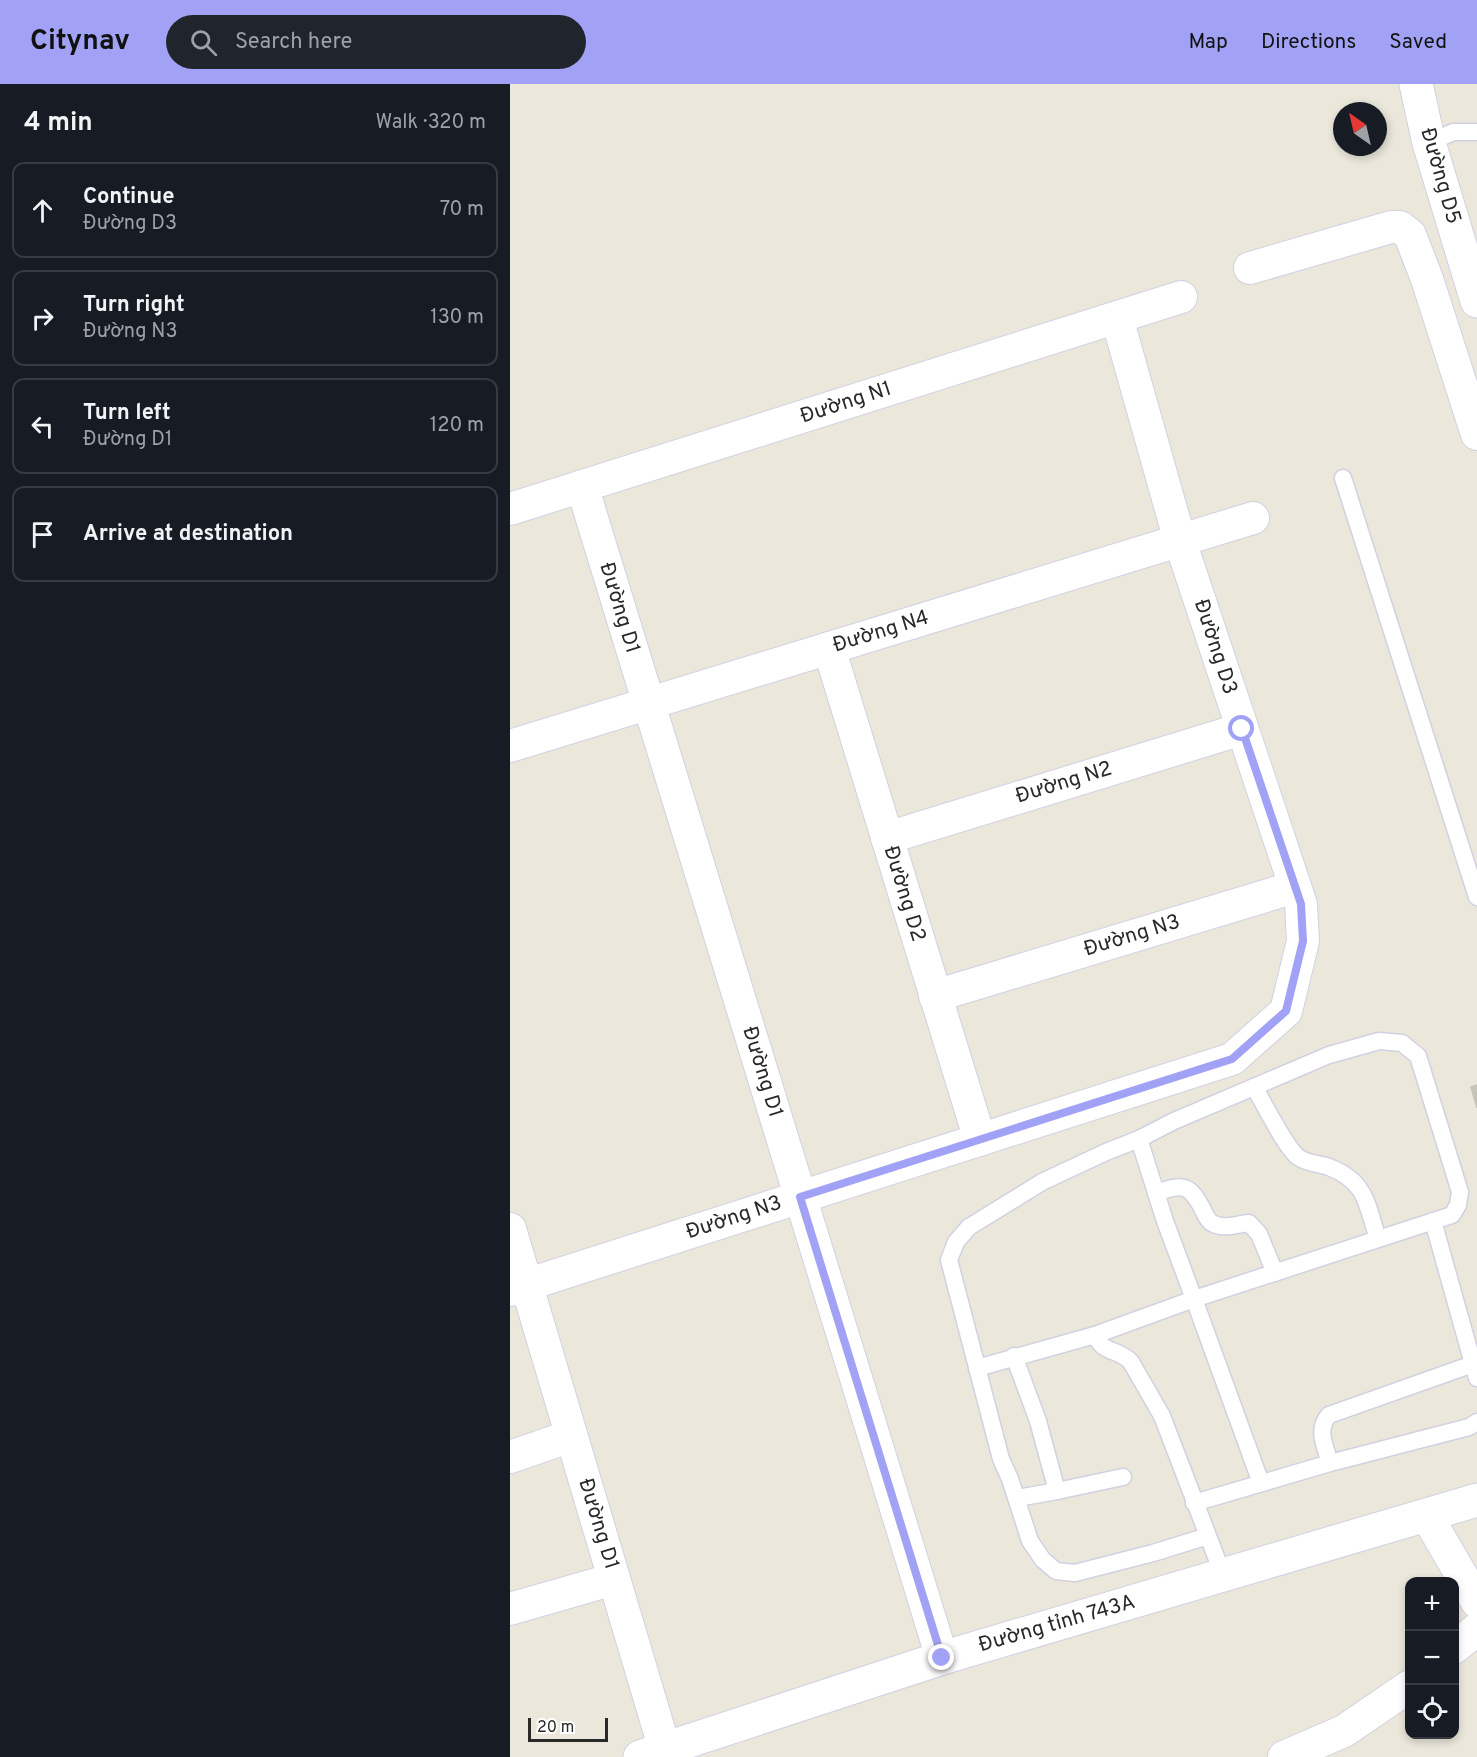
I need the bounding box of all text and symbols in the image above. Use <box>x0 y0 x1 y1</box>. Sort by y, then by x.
search box <box>166 15 586 69</box>
text: Citynav <box>30 24 130 60</box>
icon: search <box>187 26 220 59</box>
text: Search here <box>235 29 352 56</box>
text: Map <box>1188 29 1228 56</box>
text: Directions <box>1261 29 1356 56</box>
text: Saved <box>1389 29 1447 56</box>
north arrow <box>1333 102 1387 156</box>
text: 4 min <box>24 107 93 140</box>
text: Walk · 320 m <box>376 110 486 136</box>
street label: Đường D5 <box>1413 125 1467 227</box>
text: Continue <box>83 184 174 211</box>
icon: ahead <box>26 194 59 227</box>
text: 70 m <box>440 197 484 223</box>
text: Đường D3 <box>83 211 177 237</box>
text: Turn right <box>83 292 185 319</box>
icon: right <box>26 302 59 335</box>
text: 130 m <box>430 305 484 331</box>
text: Đường N3 <box>83 319 178 345</box>
street label: Đường N1 <box>797 376 895 430</box>
text: Turn left <box>83 400 171 427</box>
icon: left <box>26 410 59 443</box>
text: 120 m <box>430 413 484 439</box>
text: Đường D1 <box>83 427 172 453</box>
icon: arrive <box>26 518 59 551</box>
text: Arrive at destination <box>83 521 293 548</box>
street label: Đường D1 <box>592 559 646 657</box>
street label: Đường D3 <box>1187 596 1243 698</box>
street label: Đường N4 <box>830 605 932 659</box>
route start <box>1228 715 1254 741</box>
street label: Đường N2 <box>1012 756 1116 810</box>
street label: Đường D2 <box>877 843 931 945</box>
street label: Đường N3 <box>1081 909 1183 963</box>
street label: Đường D1 <box>735 1023 789 1121</box>
street label: Đường N3 <box>683 1190 785 1246</box>
street label: Đường D1 <box>571 1475 625 1573</box>
map controls <box>1405 1577 1459 1739</box>
button: + <box>1405 1577 1459 1631</box>
street label: Đường tỉnh 743A <box>976 1589 1138 1659</box>
button: − <box>1405 1631 1459 1685</box>
route end <box>928 1644 954 1670</box>
button: locate <box>1405 1685 1459 1739</box>
scale bar <box>528 1715 608 1742</box>
text: 20 m <box>537 1718 574 1738</box>

